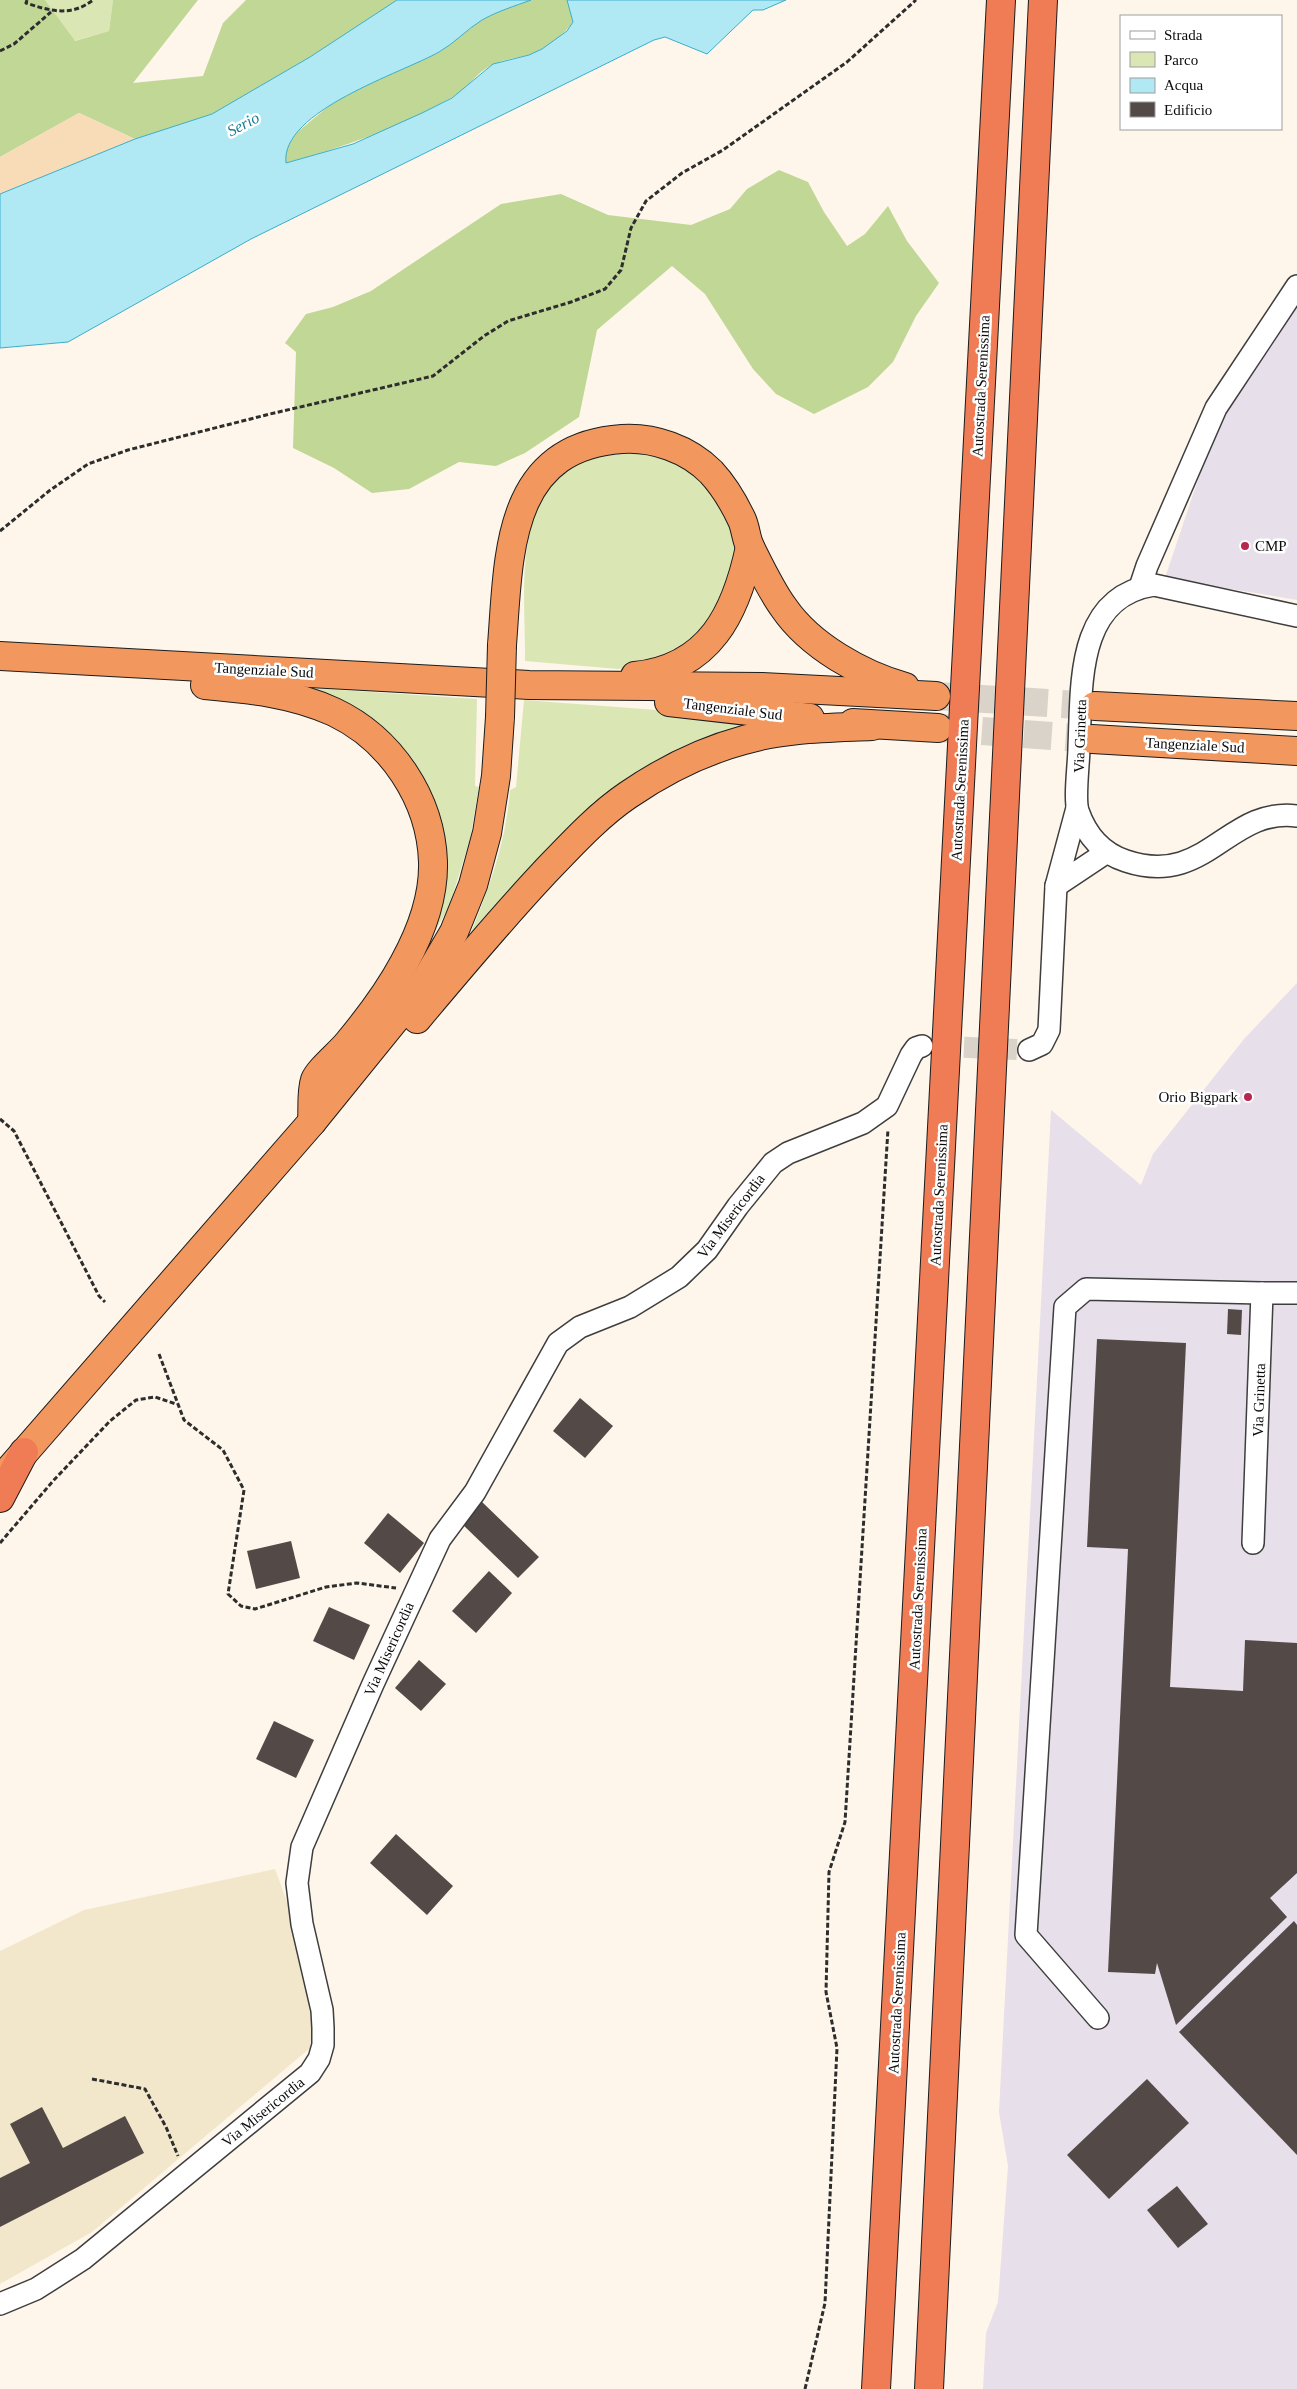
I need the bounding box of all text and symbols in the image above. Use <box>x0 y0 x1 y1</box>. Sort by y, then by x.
legend <box>1120 15 1282 130</box>
text: Strada <box>1164 27 1203 43</box>
text: Parco <box>1164 52 1198 68</box>
text: Acqua <box>1164 77 1203 93</box>
text: Edificio <box>1164 102 1212 118</box>
water label: Serio <box>224 109 262 139</box>
street label: Autostrada Serenissima <box>969 314 993 457</box>
place label: CMP <box>1255 538 1287 554</box>
marker: CMP <box>1239 540 1251 552</box>
street label: Tangenziale Sud <box>214 659 315 681</box>
street label: Tangenziale Sud <box>683 695 784 723</box>
street label: Via Grinetta <box>1071 699 1089 773</box>
street label: Autostrada Serenissima <box>948 718 972 861</box>
street label: Tangenziale Sud <box>1145 734 1246 756</box>
place label: Orio Bigpark <box>1158 1089 1238 1105</box>
marker: Orio Bigpark <box>1242 1091 1254 1103</box>
street label: Autostrada Serenissima <box>927 1123 951 1266</box>
street label: Via Misericordia <box>694 1171 768 1261</box>
street label: Via Grinetta <box>1250 1363 1268 1437</box>
street label: Autostrada Serenissima <box>906 1527 930 1670</box>
street label: Via Misericordia <box>361 1599 417 1698</box>
street label: Autostrada Serenissima <box>885 1931 909 2074</box>
street label: Via Misericordia <box>219 2074 308 2150</box>

